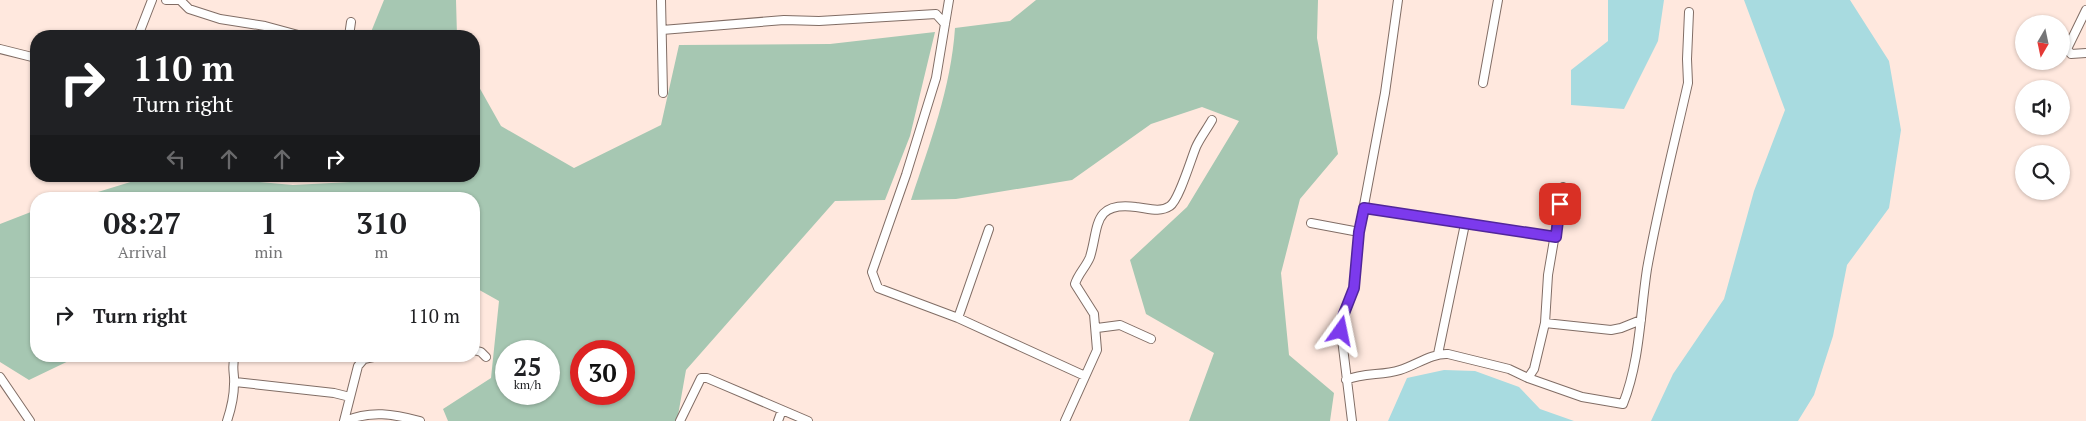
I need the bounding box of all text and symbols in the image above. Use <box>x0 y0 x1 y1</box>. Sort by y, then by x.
north arrow <box>2015 15 2070 70</box>
map controls <box>2015 15 2070 200</box>
text: 110 m <box>133 45 234 91</box>
icon: right <box>50 50 115 115</box>
button: sound <box>2015 80 2070 135</box>
text: Turn right <box>133 89 233 118</box>
icon: left <box>162 145 190 173</box>
icon: ahead <box>215 145 243 173</box>
icon: ahead <box>268 145 296 173</box>
icon: right <box>321 145 349 173</box>
button: search <box>2015 145 2070 200</box>
pin <box>1539 183 1581 225</box>
icon: arrive <box>1546 190 1574 218</box>
text: 08:27 <box>103 203 181 243</box>
text: 1 <box>260 203 277 243</box>
text: 310 <box>356 203 407 243</box>
text: Arrival <box>118 241 167 263</box>
text: min <box>255 241 283 263</box>
text: m <box>374 241 388 263</box>
icon: right <box>50 301 78 329</box>
text: Turn right <box>93 303 187 328</box>
text: 110 m <box>409 303 460 328</box>
position arrow <box>1314 304 1366 356</box>
speed limit sign: 30 <box>570 340 635 405</box>
text: 25 <box>513 350 542 383</box>
text: km/h <box>514 377 541 392</box>

